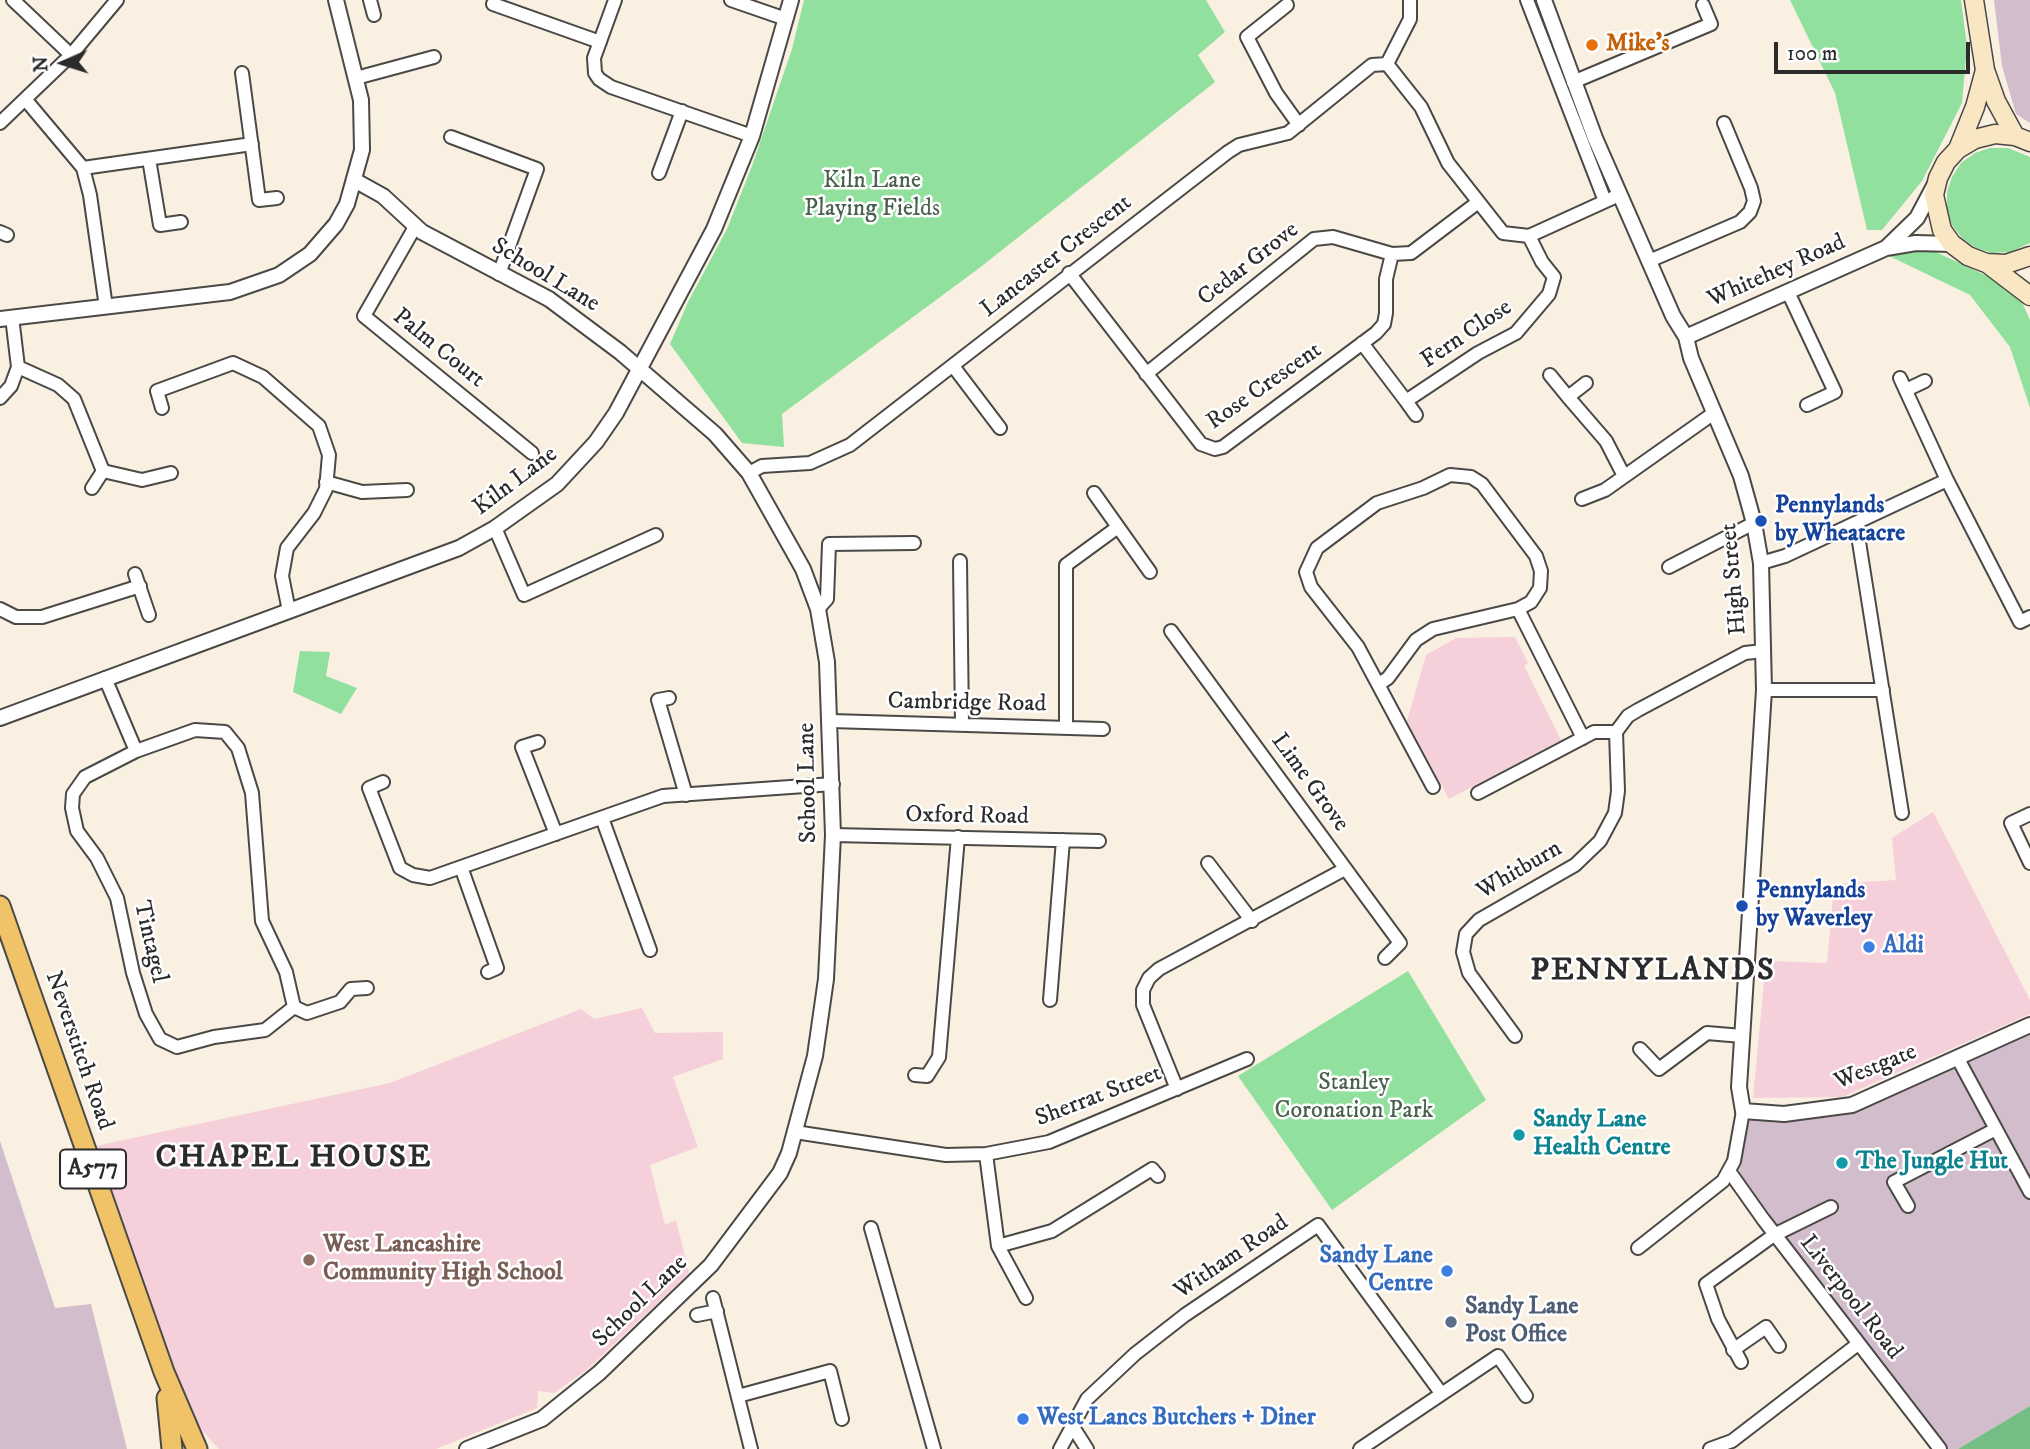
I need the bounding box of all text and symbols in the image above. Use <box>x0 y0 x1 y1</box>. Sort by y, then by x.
north arrow <box>28 28 98 98</box>
scale bar <box>1778 28 1974 72</box>
place label: Mike's <box>1606 31 1670 59</box>
marker: Mike's <box>1584 37 1600 53</box>
text: 100 m <box>1787 41 1838 67</box>
text: N <box>30 56 53 73</box>
park label: Kiln Lane Playing Fields <box>804 168 940 224</box>
street label: Lancaster Crescent <box>976 189 1138 325</box>
street label: Cedar Grove <box>1193 217 1305 313</box>
street label: Whitehey Road <box>1704 229 1850 315</box>
street label: School Lane <box>486 233 604 319</box>
street label: Fern Close <box>1416 294 1518 376</box>
street label: Palm Court <box>386 303 490 395</box>
street label: Rose Crescent <box>1202 337 1328 437</box>
street label: Kiln Lane <box>468 441 564 523</box>
place label: Pennylands by Wheatacre <box>1775 493 1905 549</box>
marker: Pennylands by Wheatacre <box>1753 513 1769 529</box>
street label: High Street <box>1716 522 1754 636</box>
street label: Cambridge Road <box>887 688 1047 720</box>
street label: School Lane <box>794 722 824 844</box>
street label: Lime Grove <box>1264 728 1354 838</box>
street label: Oxford Road <box>905 802 1029 832</box>
street label: Whitburn <box>1472 835 1568 907</box>
place label: Pennylands by Waverley <box>1756 878 1872 934</box>
street label: Tintagel <box>126 898 172 986</box>
marker: Pennylands by Waverley <box>1734 898 1750 914</box>
place label: Aldi <box>1883 933 1924 961</box>
marker: Aldi <box>1861 939 1877 955</box>
district label: PENNYLANDS <box>1532 953 1774 991</box>
street label: Neverstitch Road <box>37 968 119 1134</box>
street label: Westgate <box>1831 1039 1921 1097</box>
street label: Sherrat Street <box>1032 1060 1166 1134</box>
park label: Stanley Coronation Park <box>1275 1070 1433 1126</box>
place label: Sandy Lane Health Centre <box>1533 1107 1670 1163</box>
marker: Sandy Lane Health Centre <box>1511 1127 1527 1143</box>
district label: CHAPEL HOUSE <box>157 1140 431 1178</box>
place label: The Jungle Hut <box>1856 1149 2008 1177</box>
road number: A577 <box>60 1150 126 1188</box>
marker: The Jungle Hut <box>1834 1155 1850 1171</box>
street label: Witham Road <box>1169 1209 1295 1307</box>
street label: Liverpool Road <box>1792 1230 1908 1366</box>
place label: West Lancashire Community High School <box>323 1232 563 1288</box>
place label: Sandy Lane Centre <box>1320 1243 1433 1299</box>
street label: School Lane <box>588 1250 694 1354</box>
marker: West Lancashire Community High School <box>301 1252 317 1268</box>
marker: Sandy Lane Centre <box>1439 1263 1455 1279</box>
place label: Sandy Lane Post Office <box>1465 1294 1578 1350</box>
marker: Sandy Lane Post Office <box>1443 1314 1459 1330</box>
place label: West Lancs Butchers + Diner <box>1037 1405 1316 1433</box>
marker: West Lancs Butchers + Diner <box>1015 1411 1031 1427</box>

